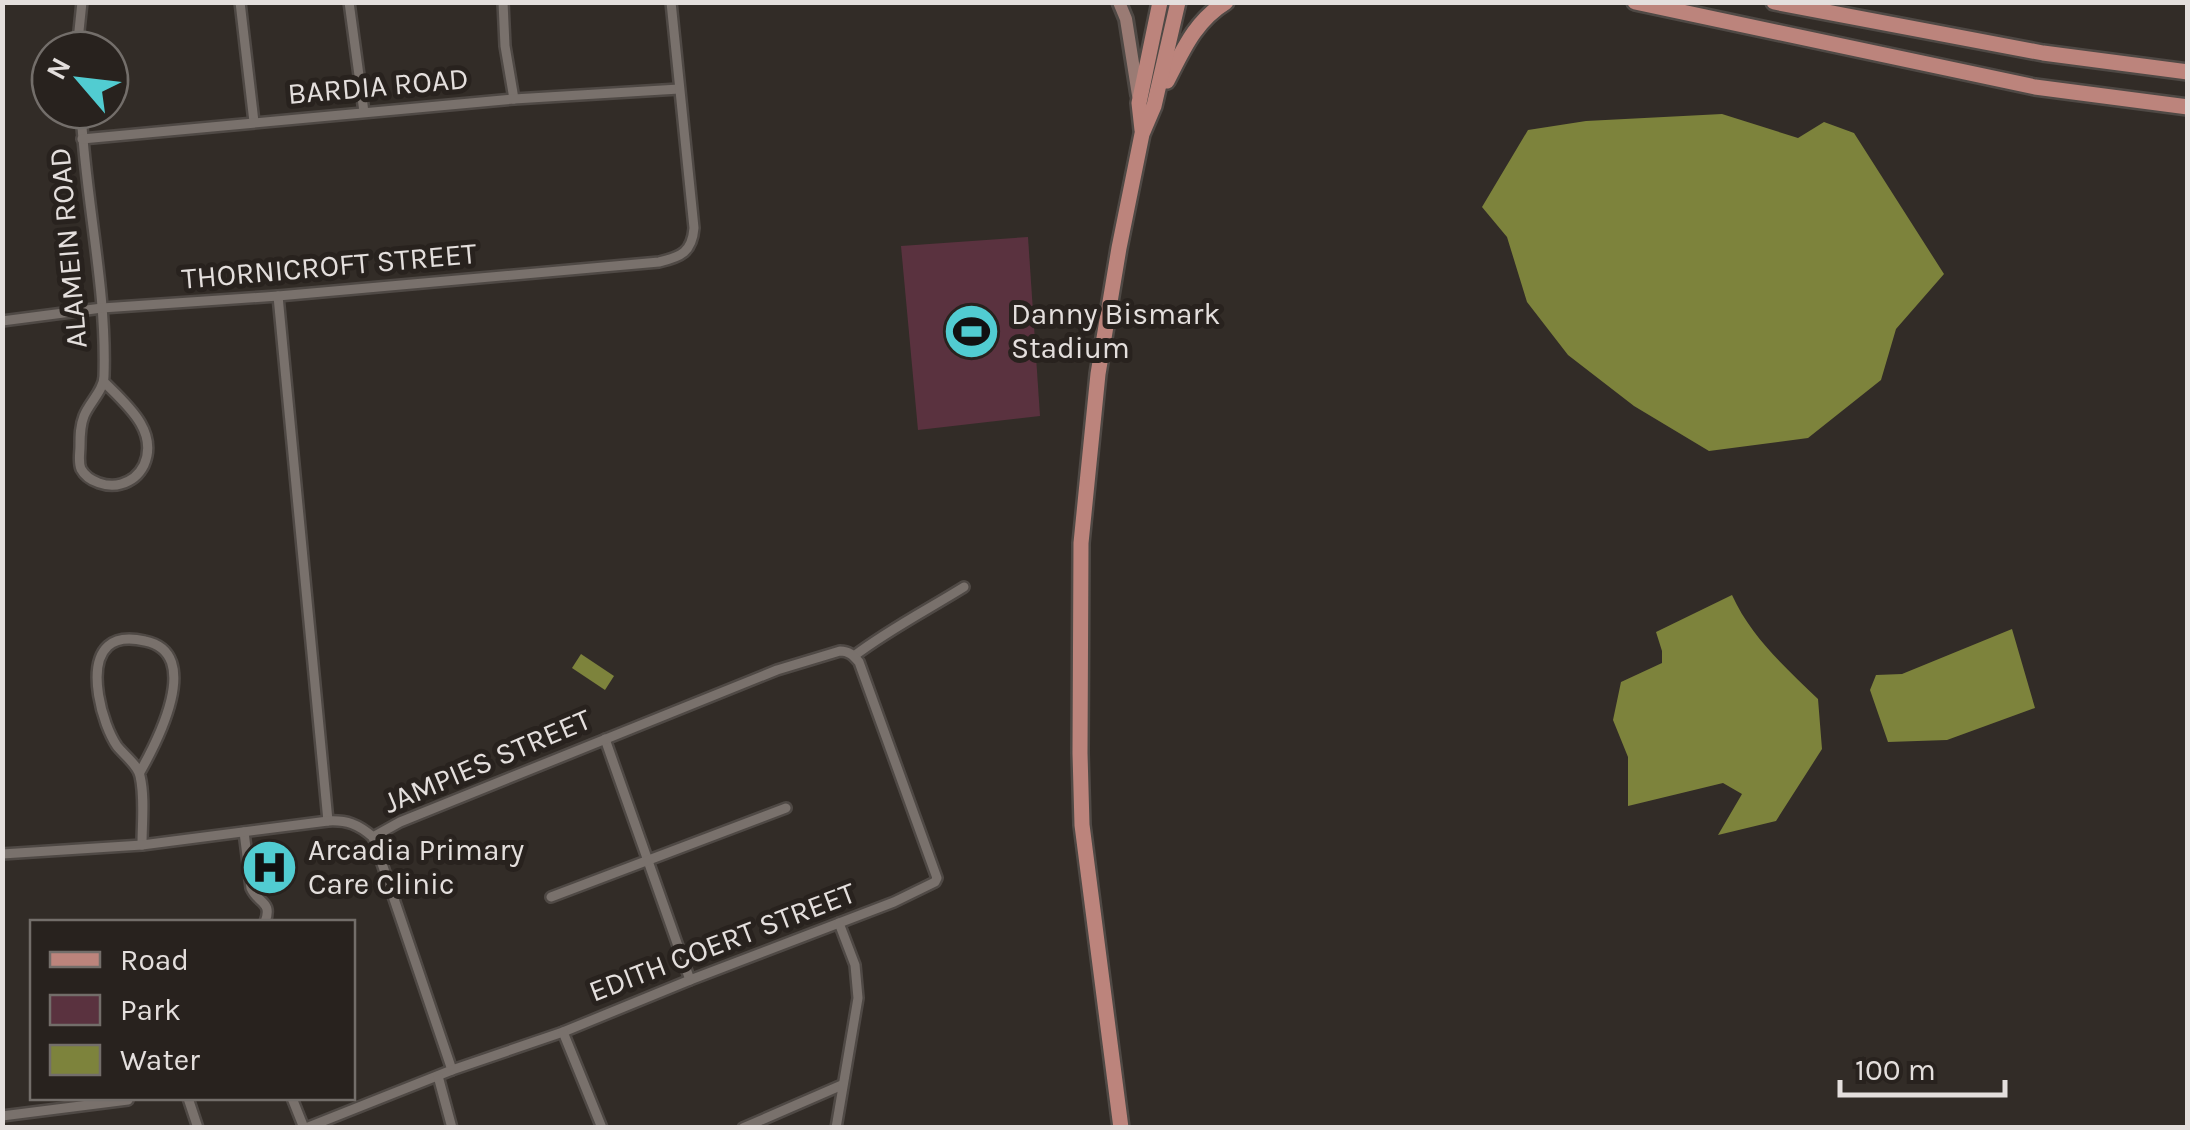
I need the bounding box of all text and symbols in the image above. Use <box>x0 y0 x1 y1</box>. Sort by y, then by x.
north arrow <box>30 30 130 130</box>
text: N <box>39 52 78 85</box>
street label: BARDIA ROAD <box>286 60 470 112</box>
street label: ALAMEIN ROAD <box>41 146 95 350</box>
street label: THORNICROFT STREET <box>180 235 478 297</box>
place label: Danny Bismark Stadium <box>1011 296 1220 366</box>
sports icon: Danny Bismark Stadium <box>942 301 1002 361</box>
street label: JAMPIES STREET <box>378 701 596 821</box>
place label: Arcadia Primary Care Clinic <box>308 832 524 902</box>
hospital icon: Arcadia Primary Care Clinic <box>239 837 299 897</box>
street label: EDITH COERT STREET <box>584 875 860 1009</box>
legend <box>30 920 355 1100</box>
text: Road <box>120 942 189 978</box>
text: Park <box>120 992 181 1028</box>
scale bar <box>1840 1035 2005 1097</box>
text: Water <box>120 1042 200 1078</box>
text: 100 m <box>1855 1052 1936 1088</box>

